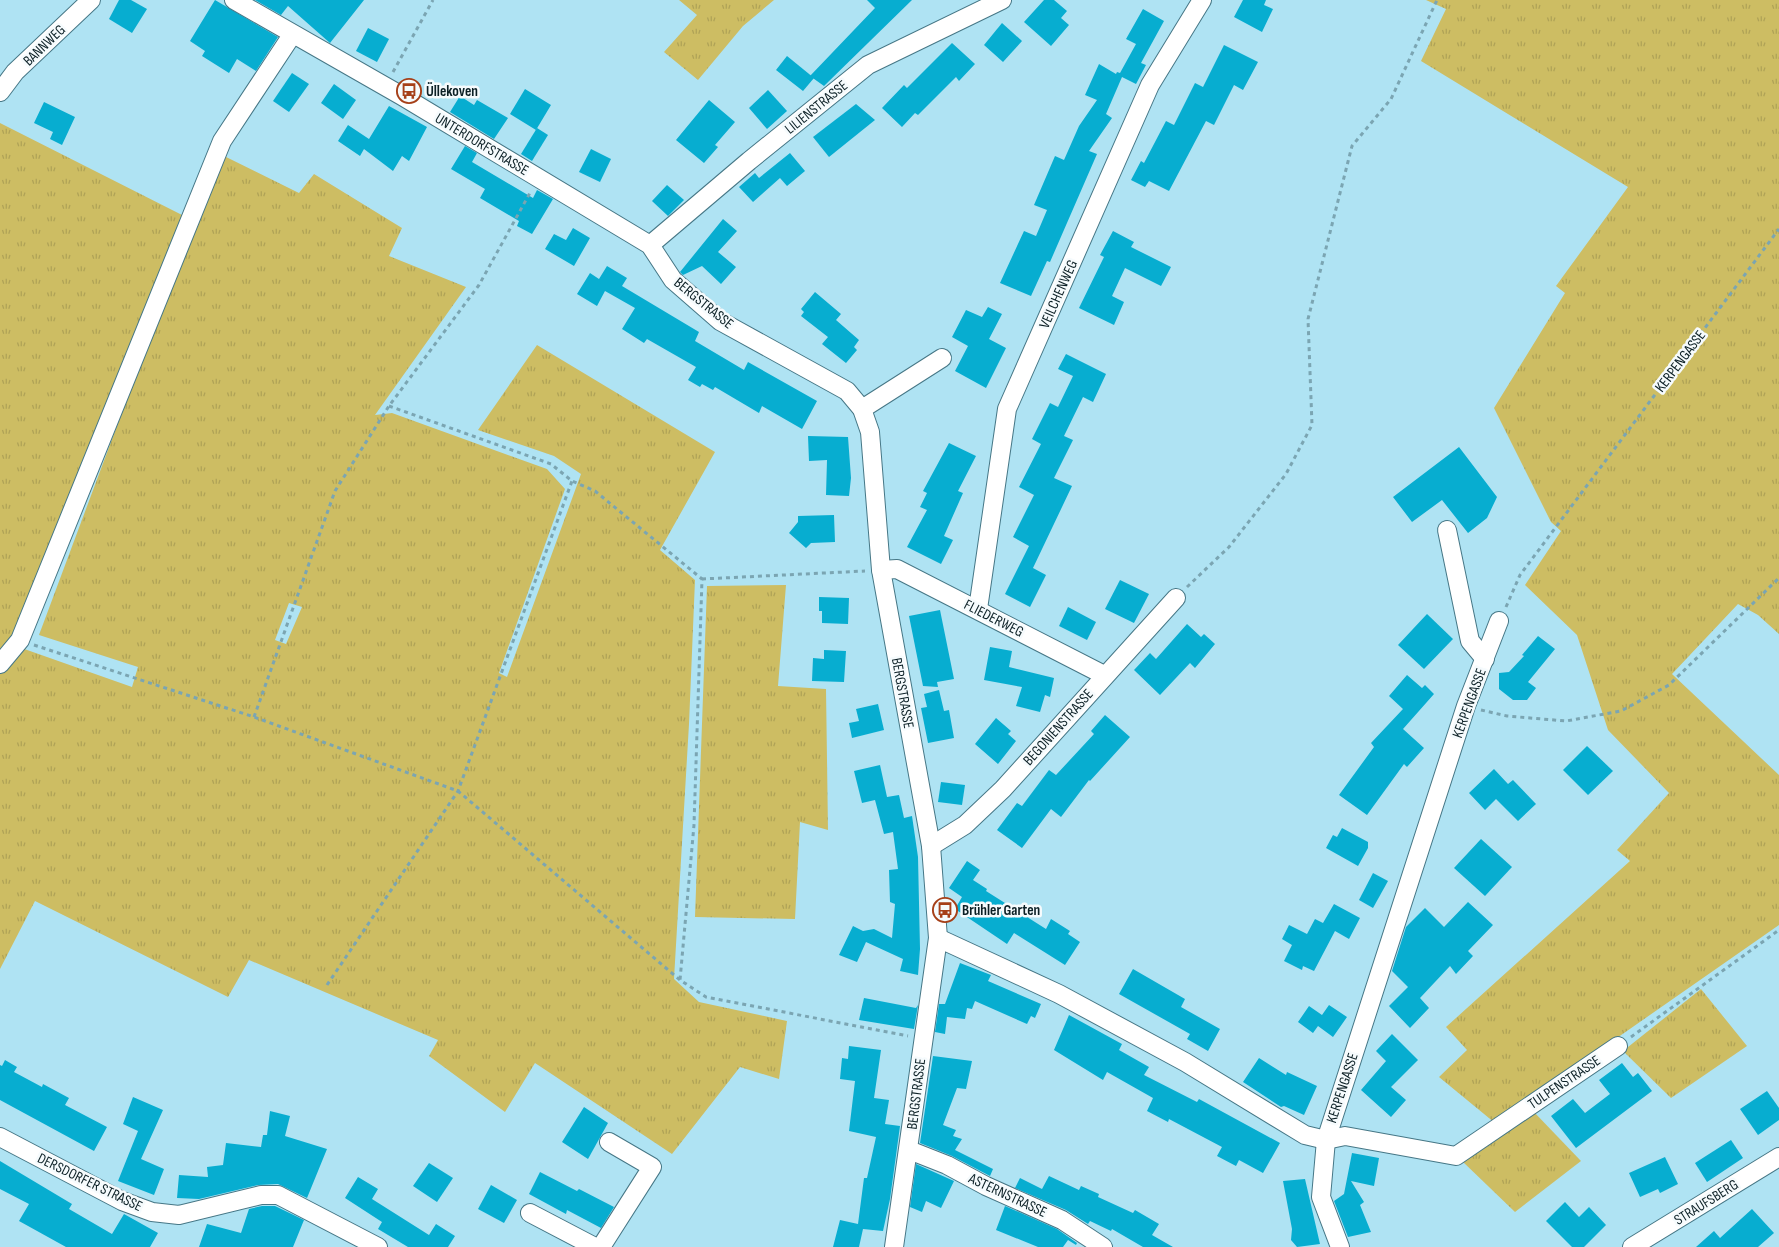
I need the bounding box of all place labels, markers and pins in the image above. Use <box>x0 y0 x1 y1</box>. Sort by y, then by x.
bus stop icon: Üllekoven <box>396 78 422 104</box>
place label: Üllekoven <box>426 82 478 101</box>
bus stop icon: Brühler Garten <box>932 897 958 923</box>
place label: Brühler Garten <box>962 901 1040 920</box>

